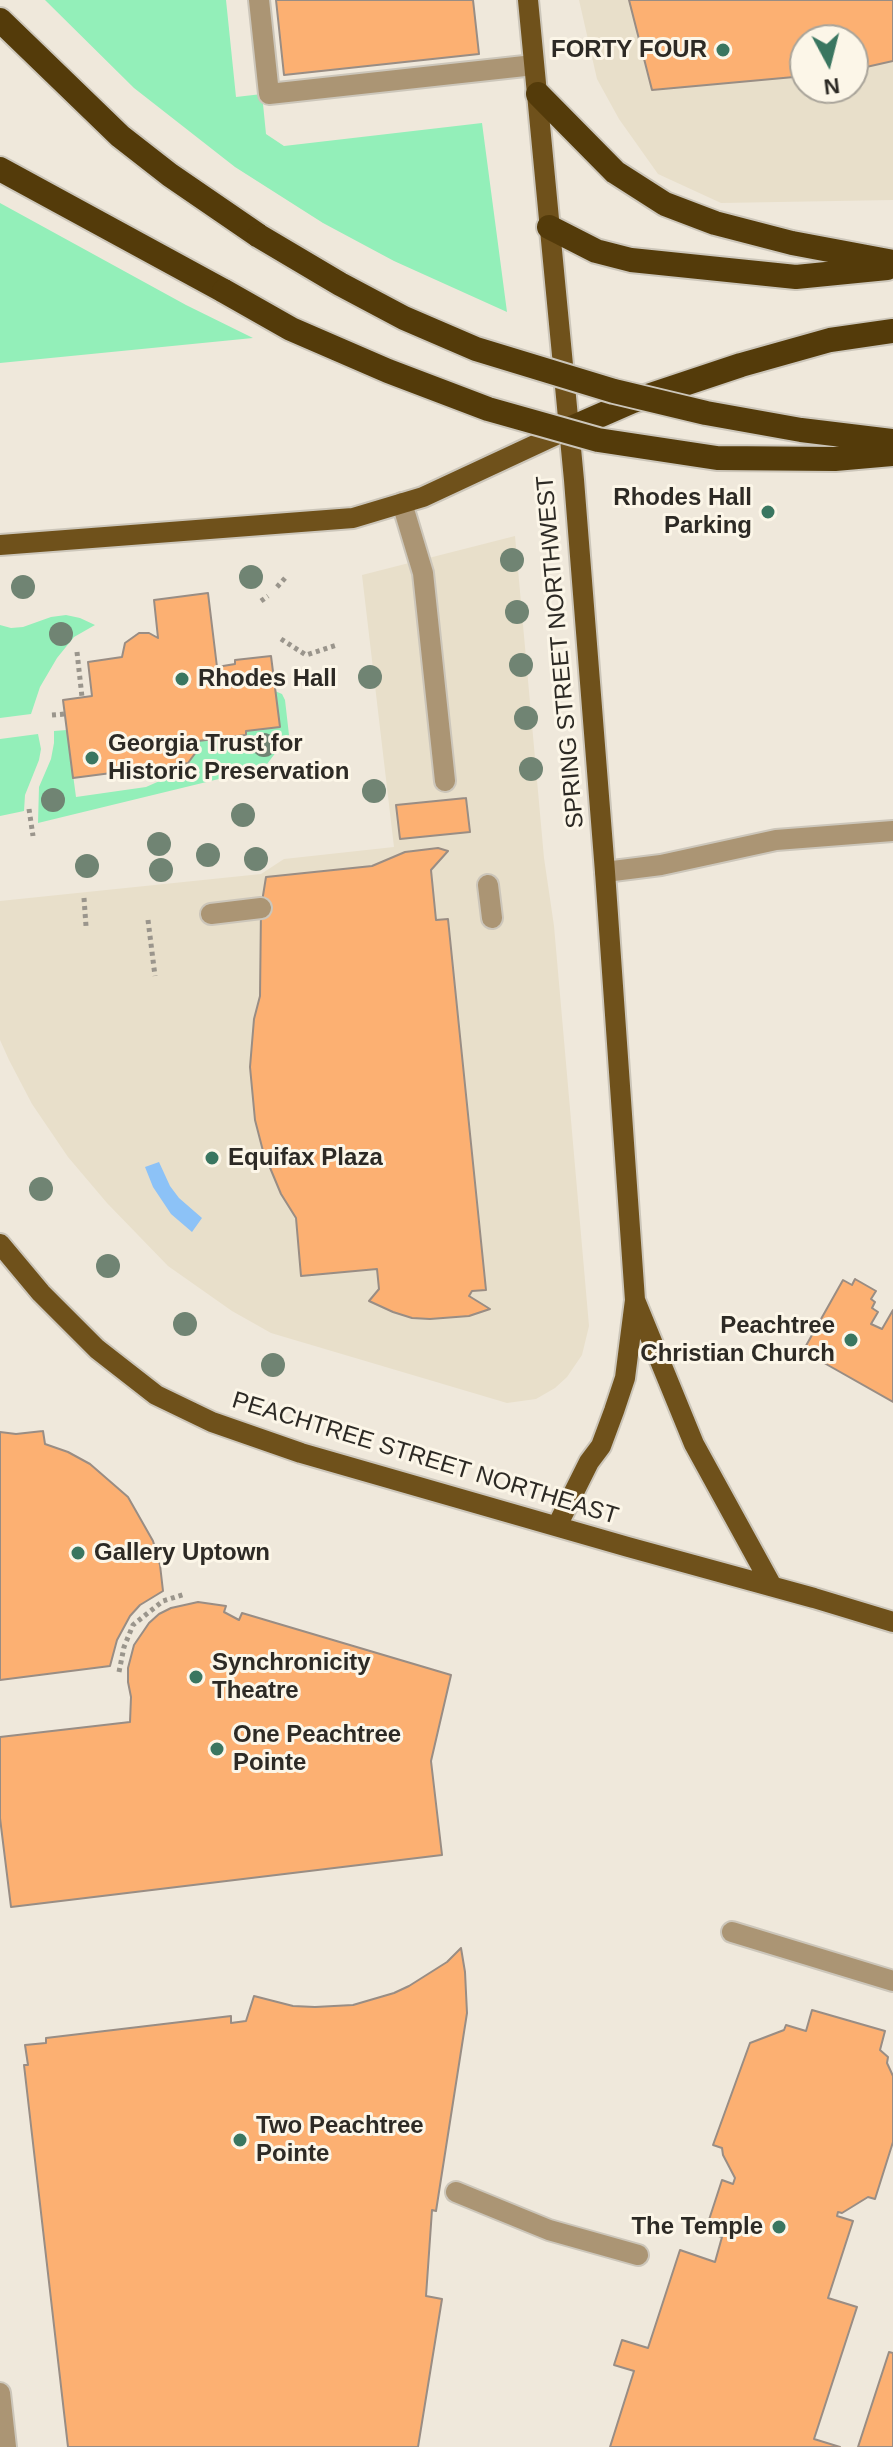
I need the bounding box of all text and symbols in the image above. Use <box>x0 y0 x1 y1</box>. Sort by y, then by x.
north arrow <box>789 24 869 104</box>
place label: FORTY FOUR <box>551 36 707 64</box>
marker: FORTY FOUR <box>714 41 732 59</box>
text: N <box>822 73 841 100</box>
street label: SPRING STREET NORTHWEST <box>531 474 591 830</box>
place label: Rhodes Hall Parking <box>613 484 752 540</box>
marker: Rhodes Hall Parking <box>759 503 777 521</box>
place label: Rhodes Hall <box>198 665 337 693</box>
marker: Rhodes Hall <box>173 670 191 688</box>
place label: Georgia Trust for Historic Preservation <box>108 730 349 786</box>
marker: Georgia Trust for Historic Preservation <box>83 749 101 767</box>
place label: Equifax Plaza <box>228 1144 383 1172</box>
marker: Equifax Plaza <box>203 1149 221 1167</box>
place label: Peachtree Christian Church <box>640 1312 835 1368</box>
marker: Peachtree Christian Church <box>842 1331 860 1349</box>
street label: PEACHTREE STREET NORTHEAST <box>228 1386 622 1532</box>
place label: Gallery Uptown <box>94 1539 270 1567</box>
marker: Gallery Uptown <box>69 1544 87 1562</box>
place label: Synchronicity Theatre <box>212 1649 371 1705</box>
marker: Synchronicity Theatre <box>187 1668 205 1686</box>
place label: One Peachtree Pointe <box>233 1721 401 1777</box>
marker: One Peachtree Pointe <box>208 1740 226 1758</box>
place label: Two Peachtree Pointe <box>256 2112 424 2168</box>
marker: Two Peachtree Pointe <box>231 2131 249 2149</box>
place label: The Temple <box>631 2213 763 2241</box>
marker: The Temple <box>770 2218 788 2236</box>

